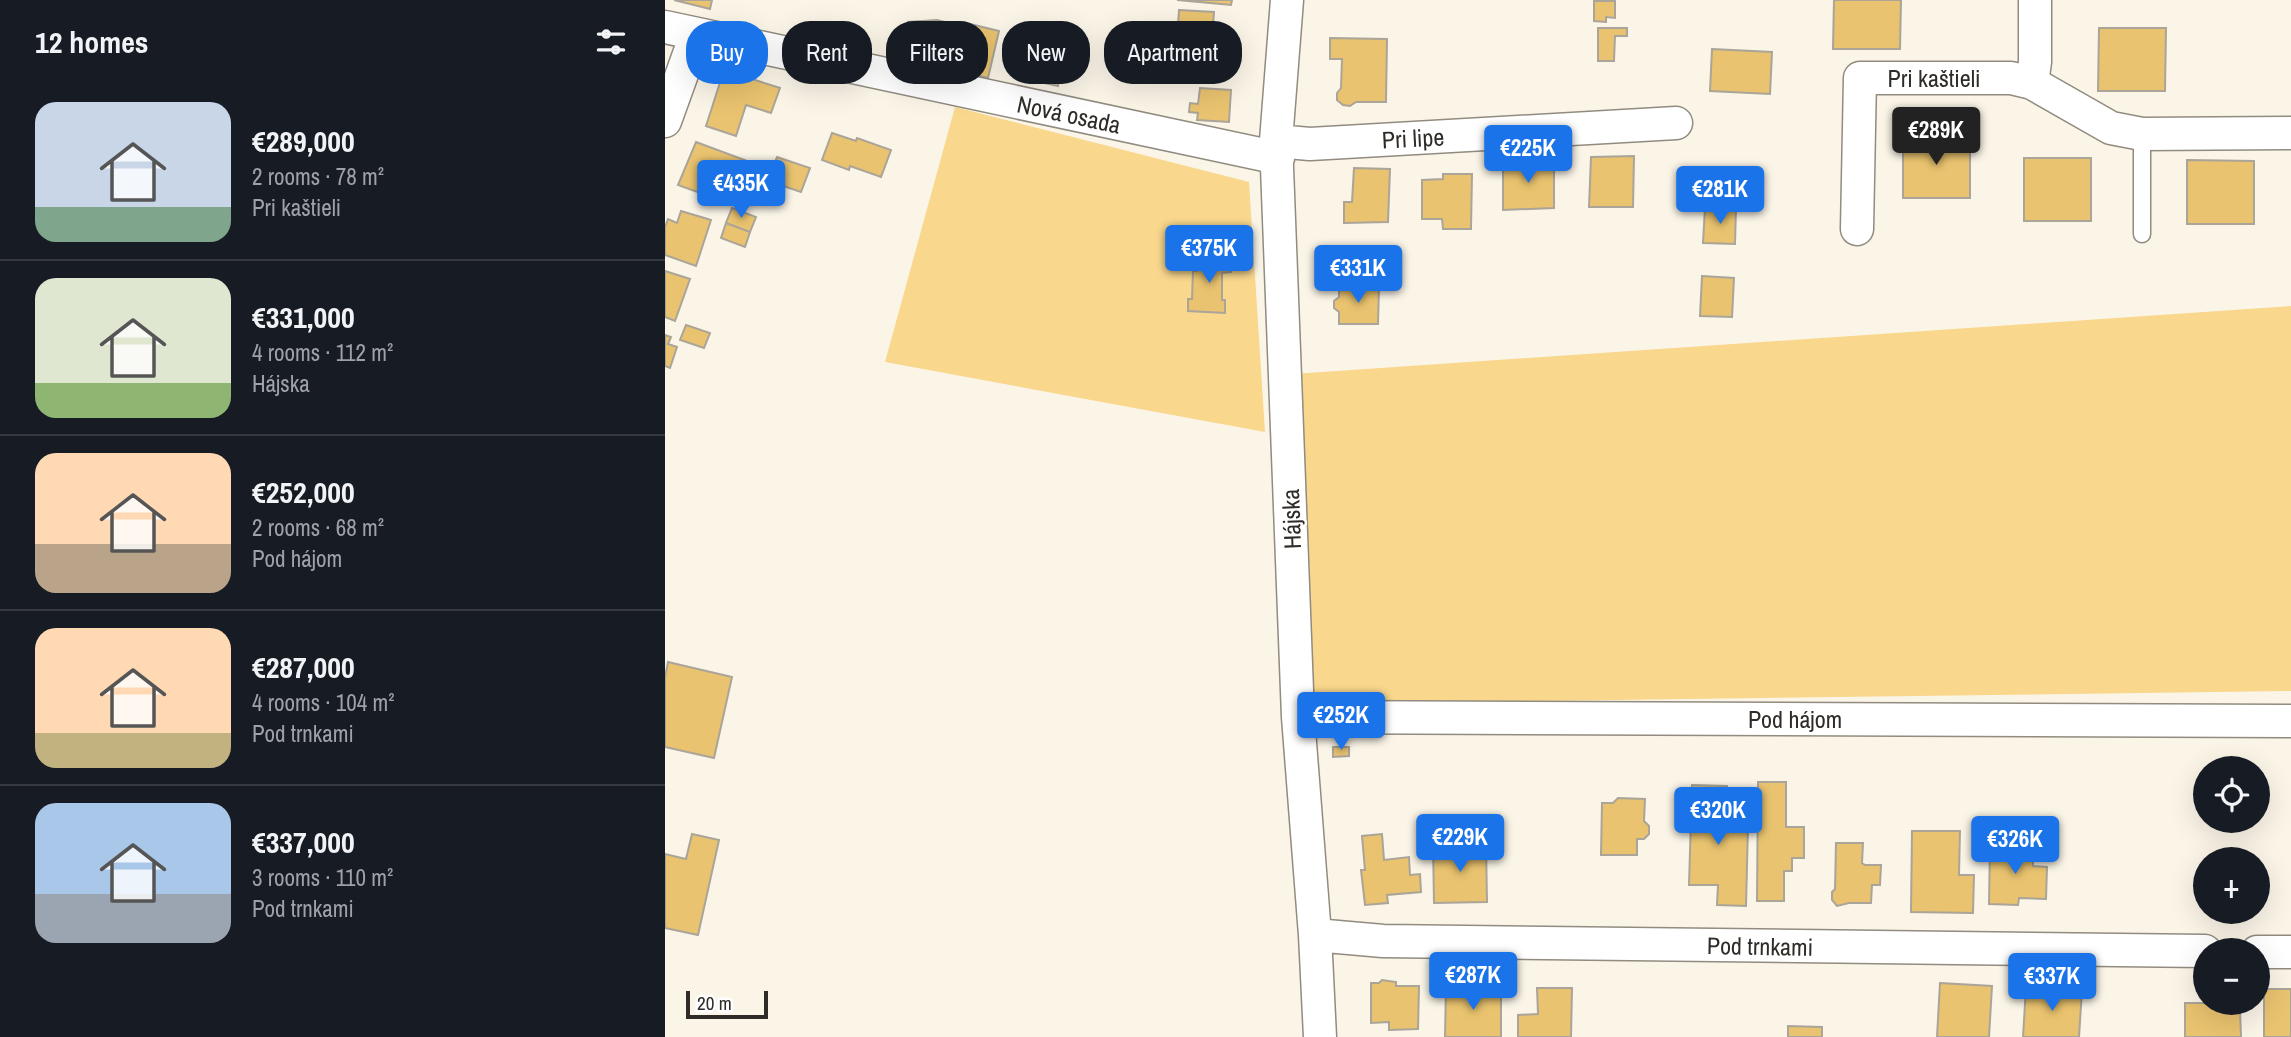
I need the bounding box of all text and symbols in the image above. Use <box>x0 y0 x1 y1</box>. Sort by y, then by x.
chip: Buy <box>686 21 768 84</box>
chip: Rent <box>782 21 872 84</box>
chip: Filters <box>886 21 988 84</box>
chip: New <box>1002 21 1090 84</box>
chip: Apartment <box>1104 21 1242 84</box>
text: 12 homes <box>35 22 149 62</box>
icon: filters <box>592 23 630 61</box>
street label: Pri kaštieli <box>1888 62 1980 94</box>
street label: Nová osada <box>1014 87 1124 141</box>
pin: €289K <box>1887 108 1985 167</box>
text: €289K <box>1908 114 1964 145</box>
street label: Pri lipe <box>1381 120 1445 156</box>
text: €289,000 <box>252 121 355 161</box>
pin: €225K <box>1479 125 1577 185</box>
icon: home <box>91 130 175 214</box>
text: €225K <box>1500 132 1556 163</box>
pin: €435K <box>692 160 790 220</box>
text: 2 rooms · 78 m² <box>252 161 384 192</box>
pin: €281K <box>1671 166 1769 226</box>
text: €435K <box>713 167 769 198</box>
text: €281K <box>1692 173 1748 204</box>
text: Pri kaštieli <box>252 192 341 223</box>
pin: €375K <box>1160 226 1258 285</box>
text: €375K <box>1181 232 1237 263</box>
pin: €331K <box>1309 246 1407 305</box>
text: €331K <box>1330 252 1386 283</box>
text: €331,000 <box>252 297 355 337</box>
icon: home <box>91 306 175 390</box>
text: 4 rooms · 112 m² <box>252 337 393 368</box>
text: Hájska <box>252 368 310 399</box>
text: €252,000 <box>252 472 355 512</box>
icon: home <box>91 481 175 565</box>
street label: Hájska <box>1274 488 1308 550</box>
text: 2 rooms · 68 m² <box>252 512 384 543</box>
text: Pod hájom <box>252 543 342 574</box>
text: €287,000 <box>252 647 355 687</box>
icon: home <box>91 656 175 740</box>
text: 4 rooms · 104 m² <box>252 687 395 718</box>
pin: €252K <box>1292 692 1390 752</box>
text: €252K <box>1313 699 1369 730</box>
street label: Pod hájom <box>1748 703 1842 735</box>
text: Pod trnkami <box>252 718 354 749</box>
map controls <box>2193 756 2270 1015</box>
button: locate <box>2193 756 2270 833</box>
pin: €320K <box>1669 788 1767 847</box>
text: €320K <box>1690 794 1746 825</box>
pin: €229K <box>1411 814 1509 874</box>
pin: €326K <box>1966 816 2064 876</box>
text: €229K <box>1432 821 1488 852</box>
text: €337,000 <box>252 822 355 862</box>
text: €326K <box>1987 823 2043 854</box>
icon: home <box>91 831 175 915</box>
button: + <box>2193 847 2270 924</box>
text: 3 rooms · 110 m² <box>252 862 393 893</box>
text: Pod trnkami <box>252 893 354 924</box>
street label: Pod trnkami <box>1707 929 1813 963</box>
button: − <box>2193 938 2270 1015</box>
pin: €287K <box>1424 953 1522 1012</box>
pin: €337K <box>2003 954 2101 1013</box>
text: €287K <box>1445 959 1501 990</box>
text: €337K <box>2024 960 2080 991</box>
scale bar <box>686 988 768 1020</box>
text: 20 m <box>697 990 732 1016</box>

